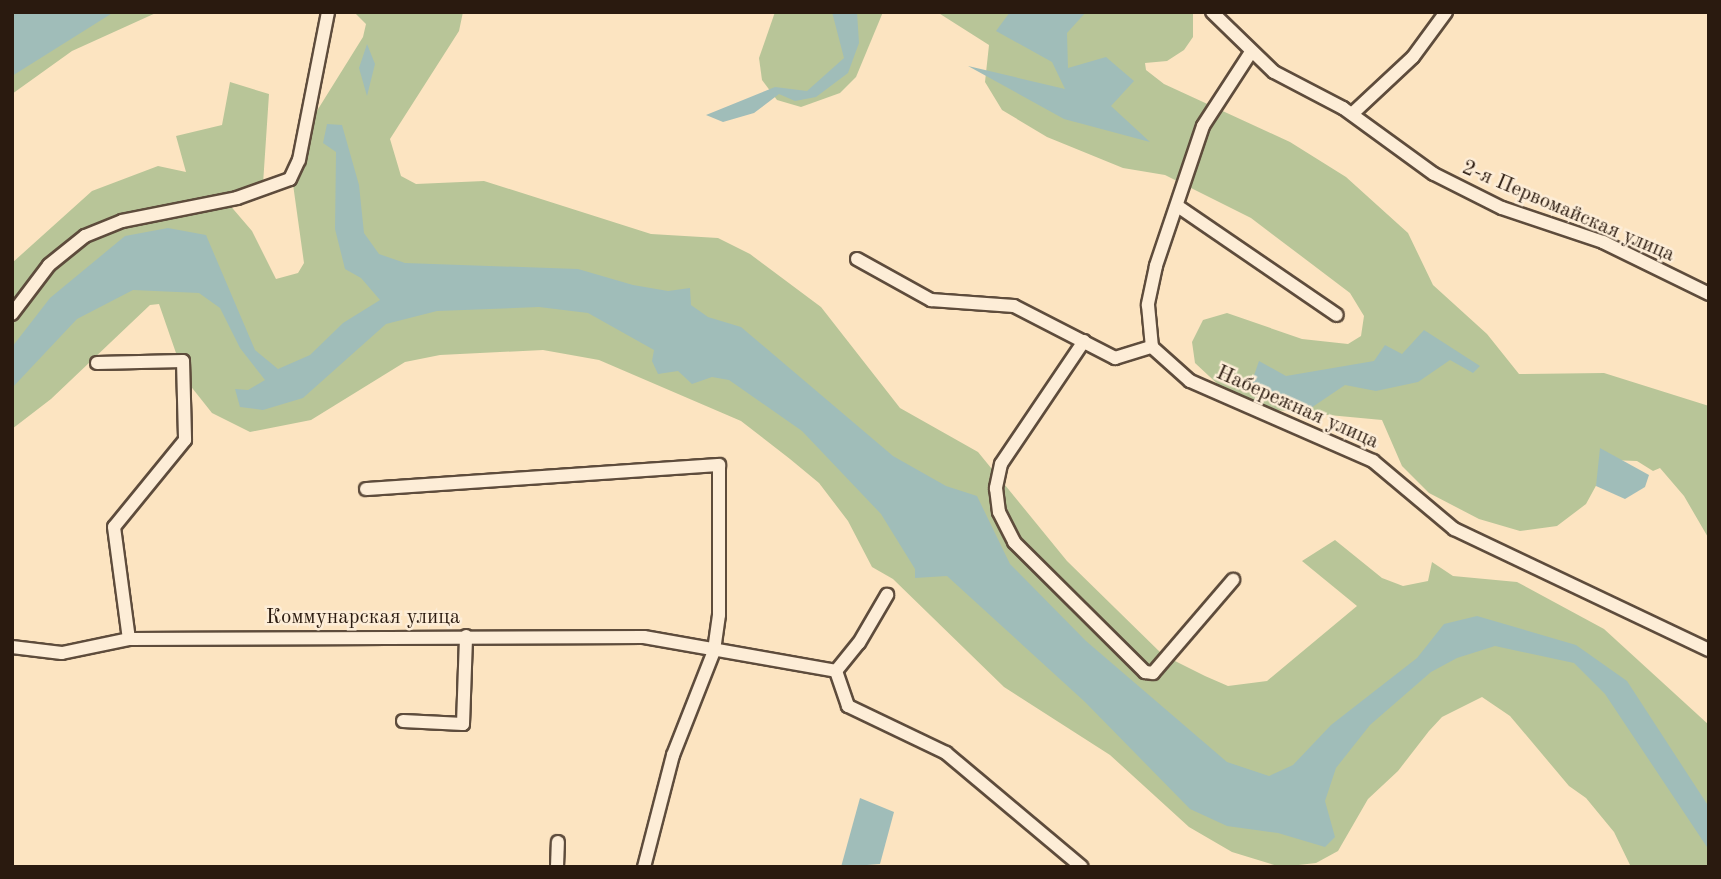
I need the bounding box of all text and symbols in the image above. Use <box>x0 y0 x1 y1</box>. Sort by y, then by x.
street label: 2-я Первомайская улица <box>1458 156 1678 268</box>
street label: Набережная улица <box>1212 361 1382 455</box>
street label: Коммунарская улица <box>266 605 460 631</box>

